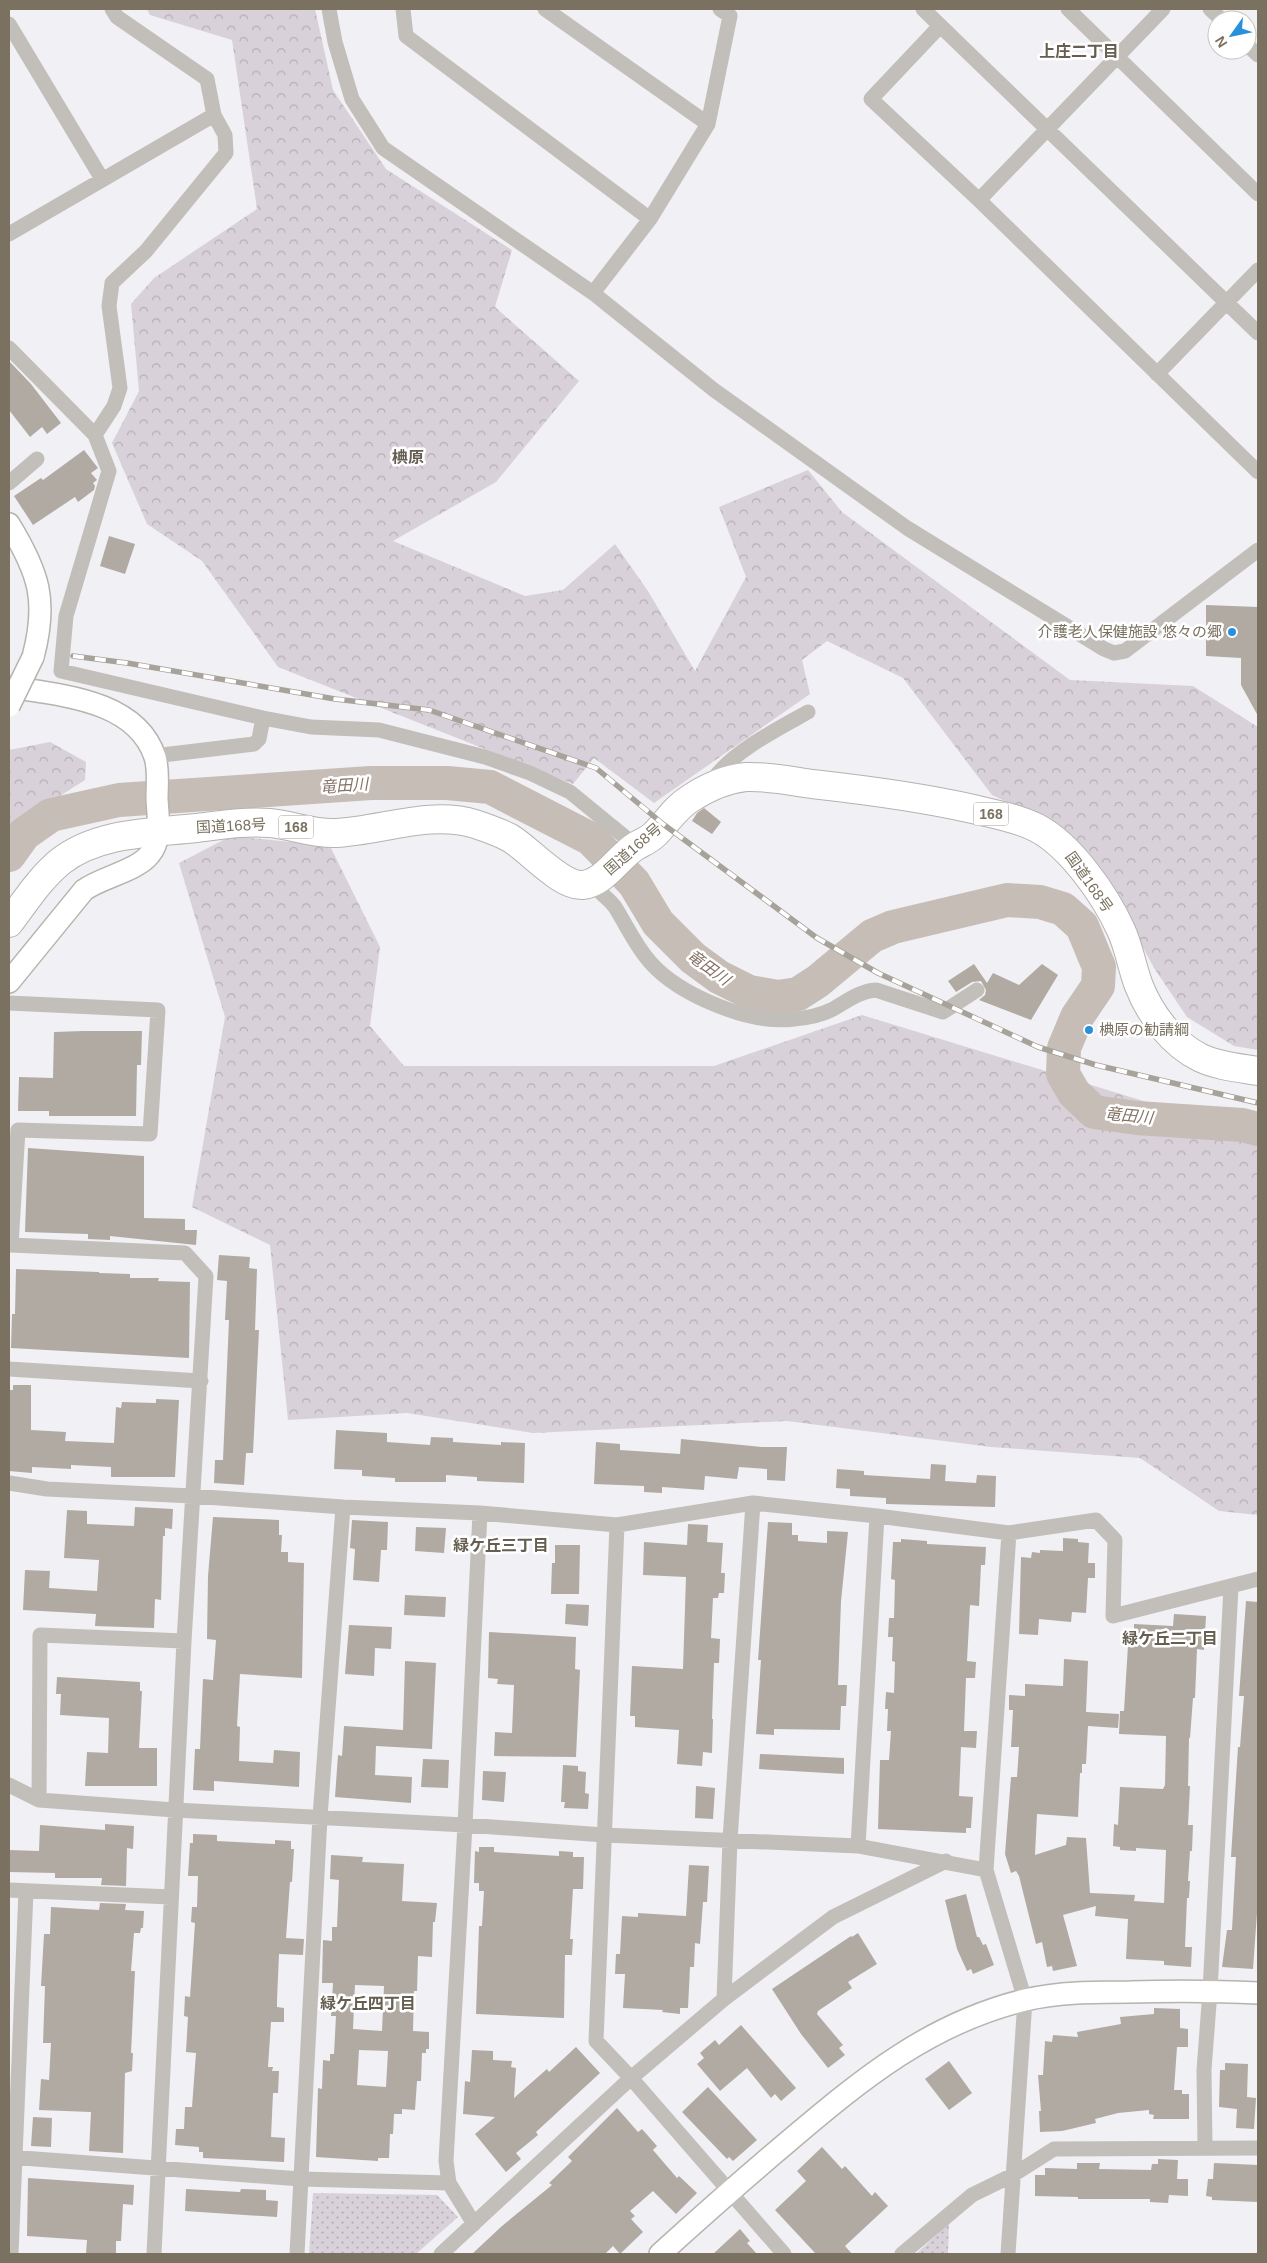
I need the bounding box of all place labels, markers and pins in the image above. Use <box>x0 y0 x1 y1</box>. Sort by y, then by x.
place label: 介護老人保健施設 悠々の郷 <box>1038 623 1222 640</box>
marker: 介護老人保健施設 悠々の郷 <box>1226 626 1238 638</box>
place label: 椣原の勧請綱 <box>1099 1021 1189 1038</box>
marker: 椣原の勧請綱 <box>1083 1024 1095 1036</box>

